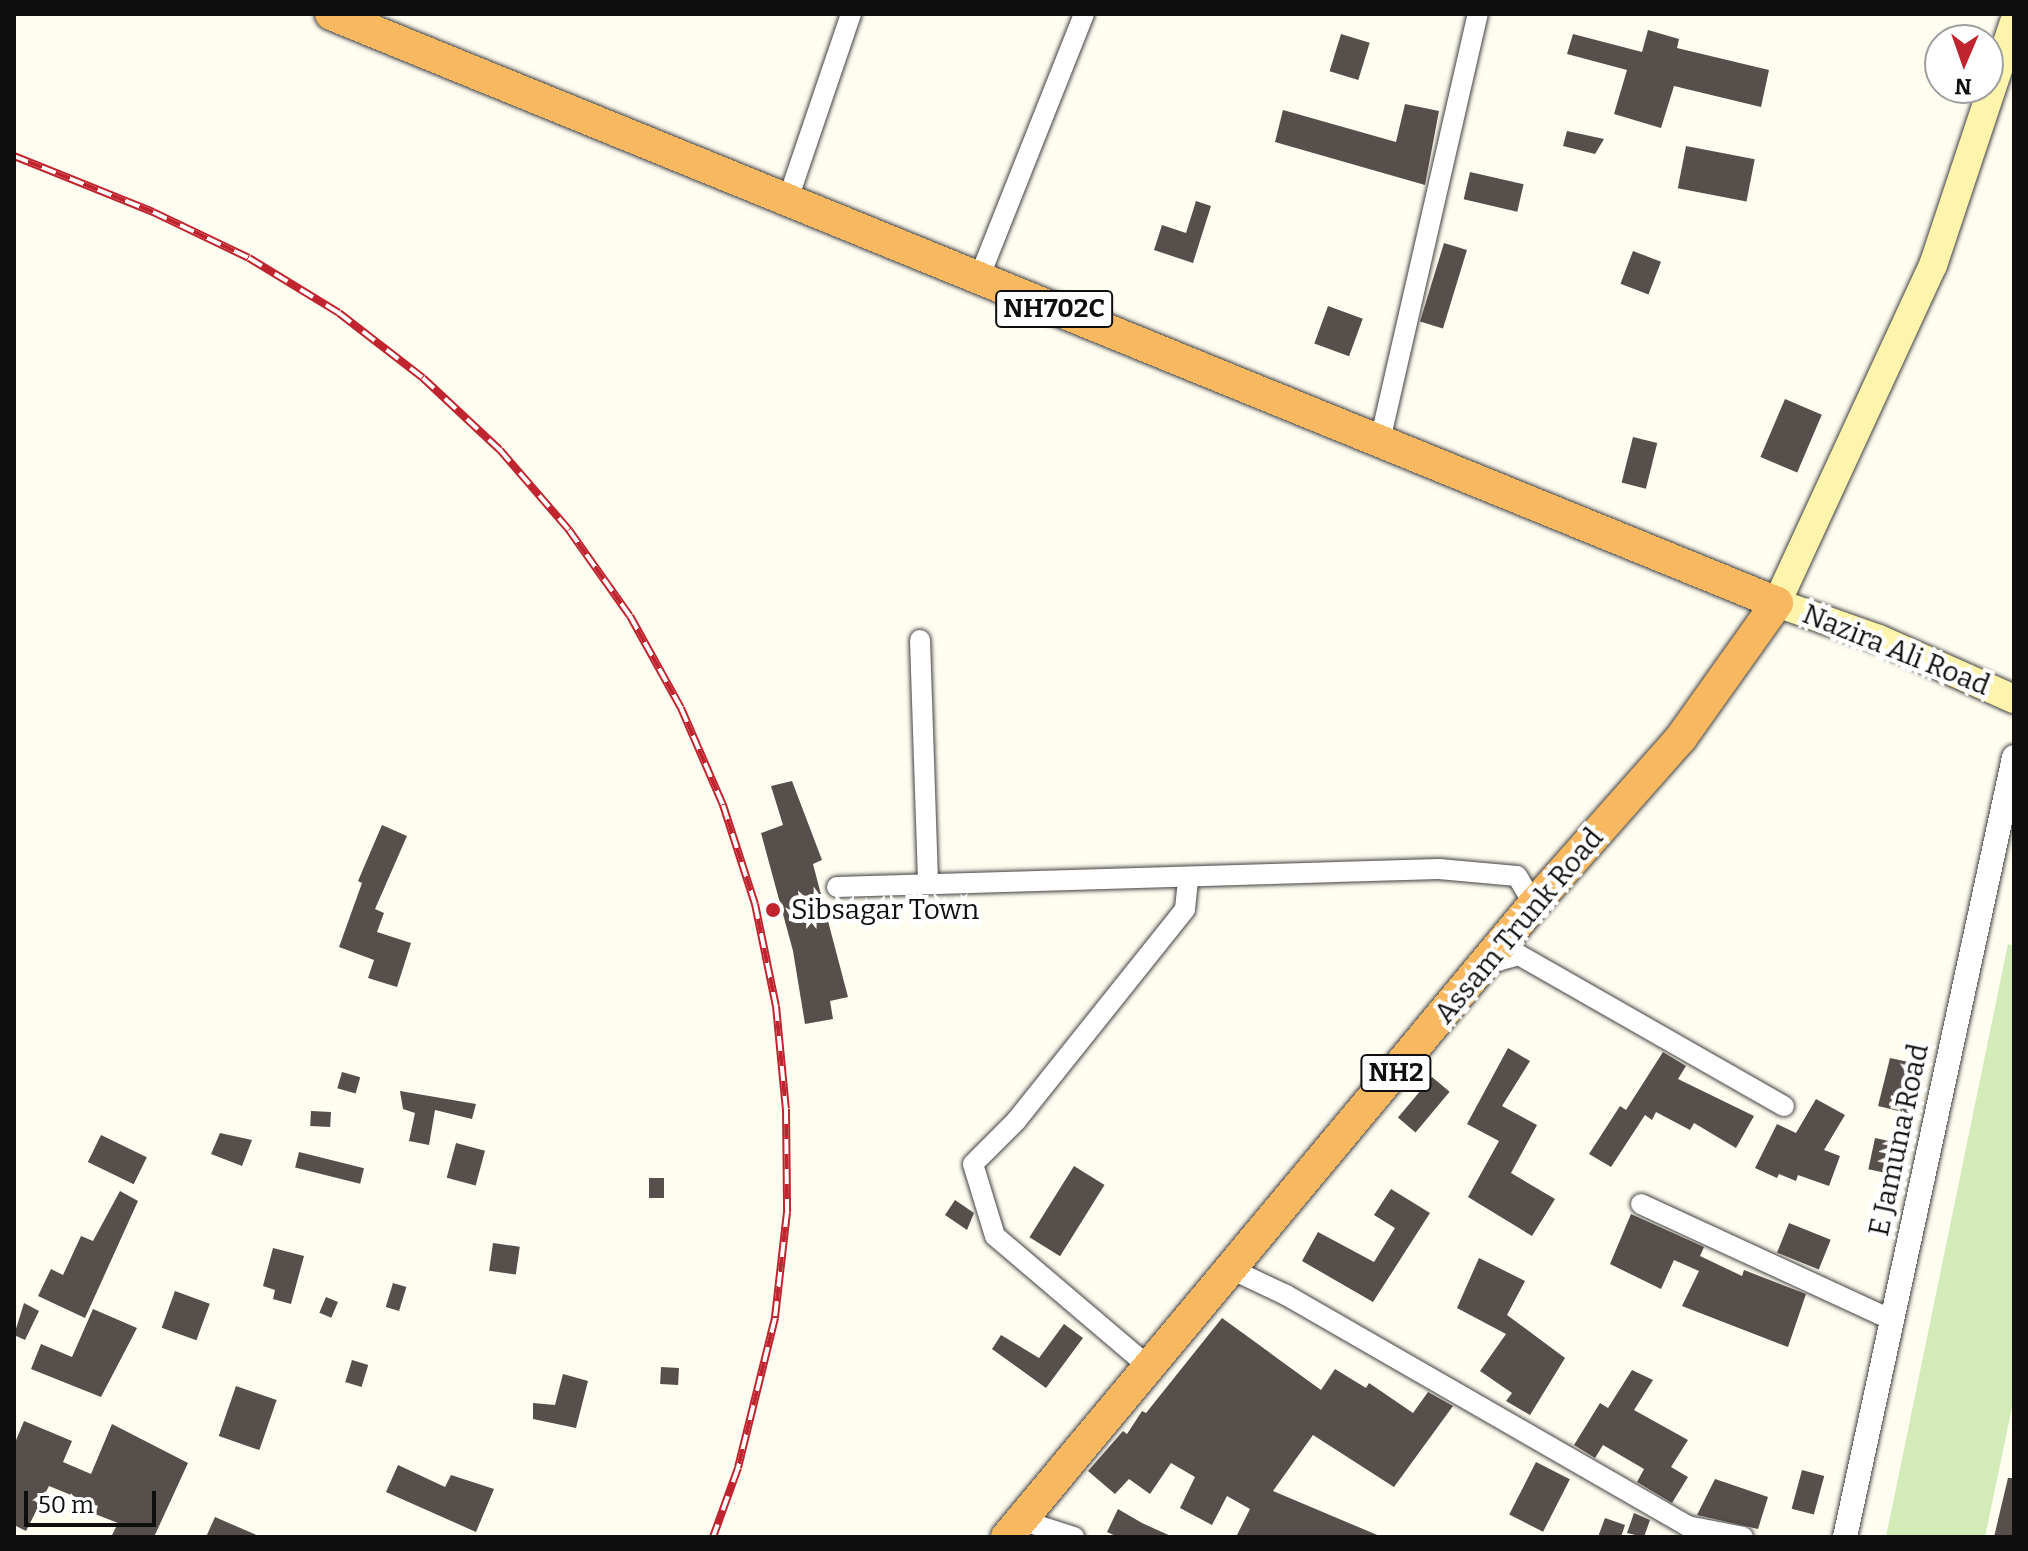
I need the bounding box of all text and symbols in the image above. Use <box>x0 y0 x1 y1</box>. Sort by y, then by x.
north arrow <box>1924 24 2004 104</box>
text: N <box>1954 73 1972 100</box>
road number: NH702C <box>994 287 1114 331</box>
street label: Nazira Ali Road <box>1798 597 1994 703</box>
street label: Assam Trunk Road <box>1428 822 1610 1030</box>
place label: Sibsagar Town <box>791 893 979 927</box>
marker: Sibsagar Town <box>762 899 784 921</box>
street label: E Jamuna Road <box>1862 1041 1936 1239</box>
road number: NH2 <box>1360 1051 1432 1095</box>
scale bar <box>28 1475 160 1525</box>
text: 50 m <box>38 1491 94 1519</box>

